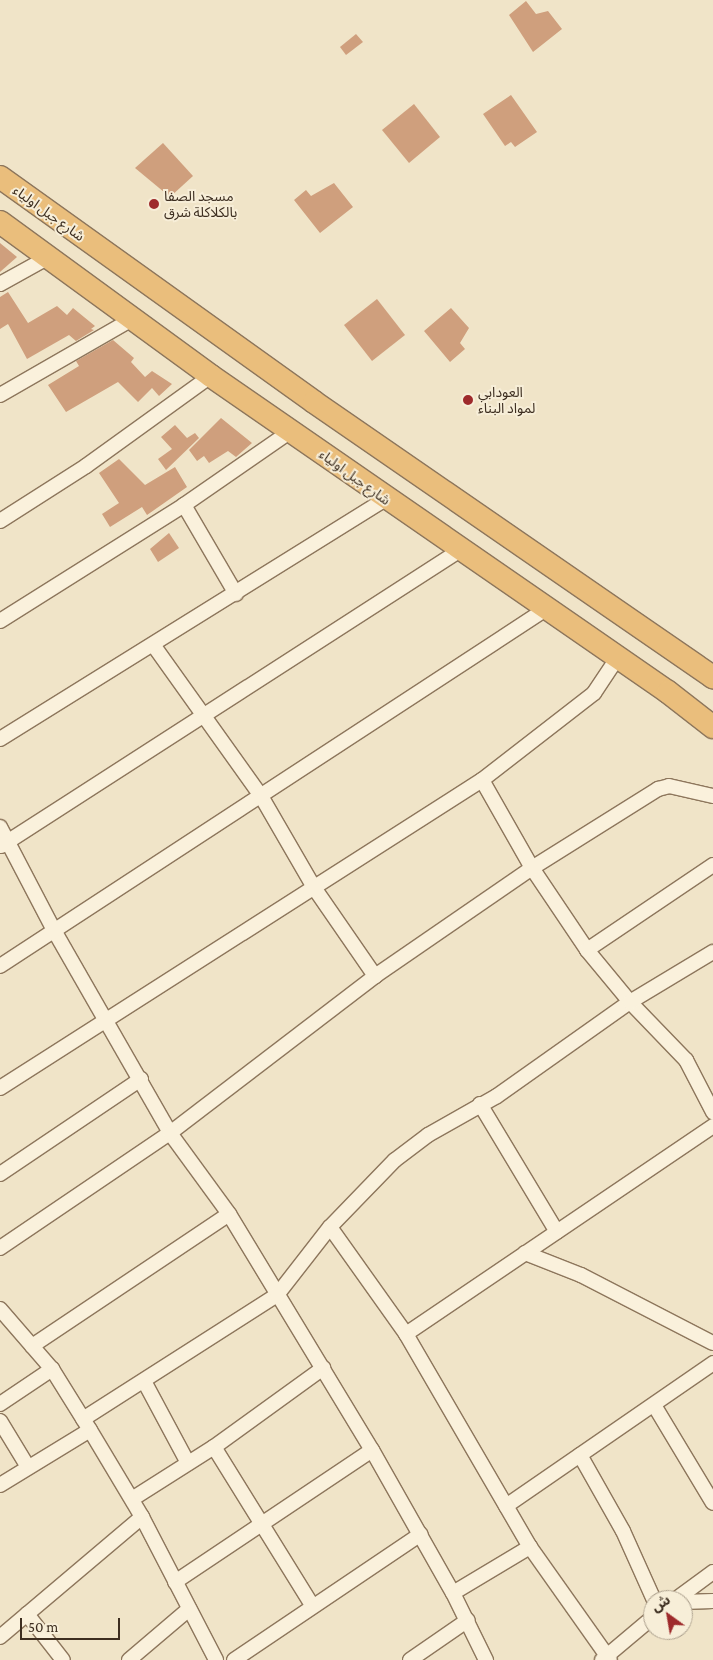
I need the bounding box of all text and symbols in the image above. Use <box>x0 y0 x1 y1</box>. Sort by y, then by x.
street label: شارع جبل اولياء <box>10 181 88 245</box>
place label: مسجد الصفا بالكلاكلة شرق <box>164 188 237 220</box>
marker: مسجد الصفا بالكلاكلة شرق <box>148 198 160 210</box>
place label: العودابي لمواد البناء <box>478 384 535 417</box>
marker: العودابي لمواد البناء <box>462 394 474 406</box>
street label: شارع جبل اولياء <box>316 445 394 509</box>
north arrow <box>643 1590 693 1640</box>
text: ش <box>648 1591 673 1615</box>
scale bar <box>22 1608 122 1640</box>
text: 50 m <box>28 1619 58 1635</box>

